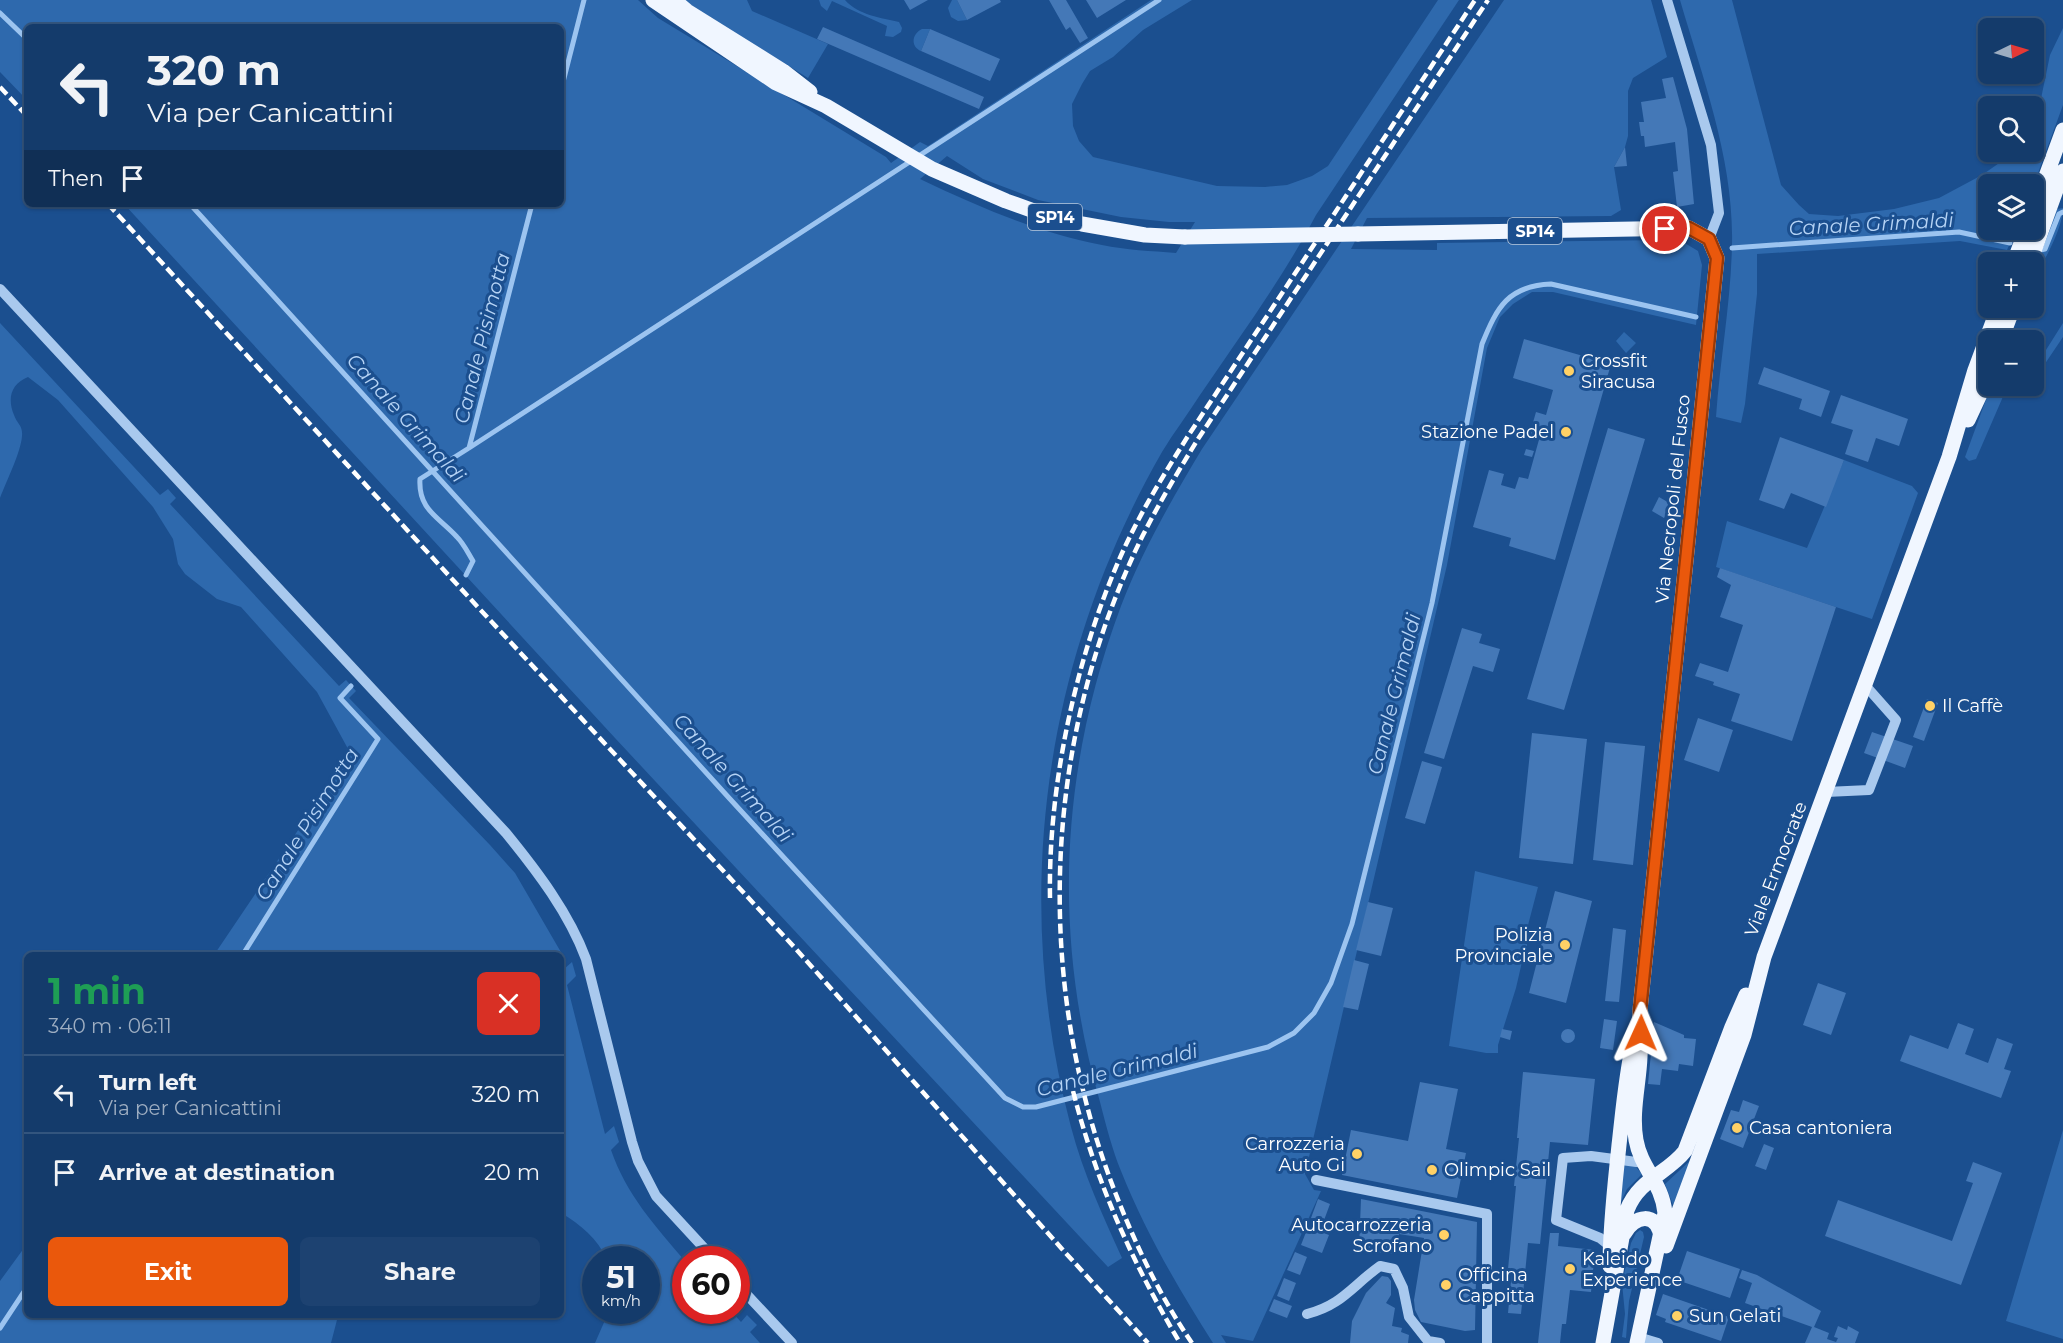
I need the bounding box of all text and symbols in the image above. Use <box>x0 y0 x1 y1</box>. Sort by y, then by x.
north arrow <box>1978 18 2044 84</box>
map controls <box>1978 18 2044 396</box>
text: 320 m <box>147 44 281 96</box>
icon: left <box>48 48 126 126</box>
text: Via per Canicattini <box>147 96 394 129</box>
button: search <box>1978 96 2044 162</box>
icon: arrive <box>116 162 149 195</box>
text: Then <box>48 165 104 192</box>
button: layers <box>1978 174 2044 240</box>
pin <box>1639 203 1690 254</box>
road number: SP14 <box>1028 204 1082 230</box>
water label: Canale Grimaldi <box>1788 208 1955 240</box>
icon: arrive <box>1648 212 1681 245</box>
road number: SP14 <box>1508 218 1562 244</box>
water label: Canale Pisimotta <box>449 250 515 426</box>
button: + <box>1978 252 2044 318</box>
button: − <box>1978 330 2044 396</box>
water label: Canale Grimaldi <box>342 349 471 488</box>
place label: Crossfit Siracusa <box>1581 350 1656 393</box>
marker: Crossfit Siracusa <box>1562 364 1576 378</box>
street label: Via Necropoli del Fusco <box>1651 393 1695 605</box>
place label: Stazione Padel <box>1421 421 1554 443</box>
marker: Stazione Padel <box>1559 425 1573 439</box>
water label: Canale Grimaldi <box>1362 610 1426 777</box>
place label: Il Caffè <box>1942 695 2003 717</box>
marker: Il Caffè <box>1923 699 1937 713</box>
water label: Canale Grimaldi <box>669 709 798 848</box>
water label: Canale Pisimotta <box>250 743 364 905</box>
street label: Viale Ermocrate <box>1740 798 1812 940</box>
place label: Polizia Provinciale <box>1455 924 1553 967</box>
marker: Polizia Provinciale <box>1558 938 1572 952</box>
text: 1 min <box>48 969 146 1013</box>
button: close <box>477 972 540 1035</box>
position arrow <box>1609 1001 1673 1065</box>
text: 340 m · 06:11 <box>48 1014 172 1038</box>
water label: Canale Grimaldi <box>1034 1038 1201 1102</box>
text: Turn left <box>99 1069 197 1096</box>
icon: left <box>48 1078 81 1111</box>
text: 320 m <box>472 1081 540 1108</box>
text: Via per Canicattini <box>99 1096 282 1120</box>
place label: Casa cantoniera <box>1749 1117 1893 1139</box>
marker: Casa cantoniera <box>1730 1121 1744 1135</box>
place label: Carrozzeria Auto Gi <box>1245 1133 1345 1176</box>
marker: Carrozzeria Auto Gi <box>1350 1147 1364 1161</box>
icon: arrive <box>48 1156 81 1189</box>
text: Arrive at destination <box>99 1159 335 1186</box>
text: 20 m <box>484 1159 540 1186</box>
place label: Olimpic Sail <box>1444 1159 1551 1181</box>
marker: Olimpic Sail <box>1425 1163 1439 1177</box>
place label: Autocarrozzeria Scrofano <box>1291 1214 1432 1257</box>
marker: Autocarrozzeria Scrofano <box>1437 1228 1451 1242</box>
button: Exit <box>48 1237 288 1306</box>
button: Share <box>300 1237 540 1306</box>
speed limit sign: 60 <box>672 1246 750 1324</box>
place label: Kaleido Experience <box>1582 1248 1682 1291</box>
text: 51 <box>606 1259 636 1296</box>
marker: Kaleido Experience <box>1563 1262 1577 1276</box>
place label: Officina Cappitta <box>1458 1264 1535 1307</box>
marker: Officina Cappitta <box>1439 1278 1453 1292</box>
text: km/h <box>601 1291 641 1310</box>
place label: Sun Gelati <box>1689 1305 1781 1327</box>
marker: Sun Gelati <box>1670 1309 1684 1323</box>

